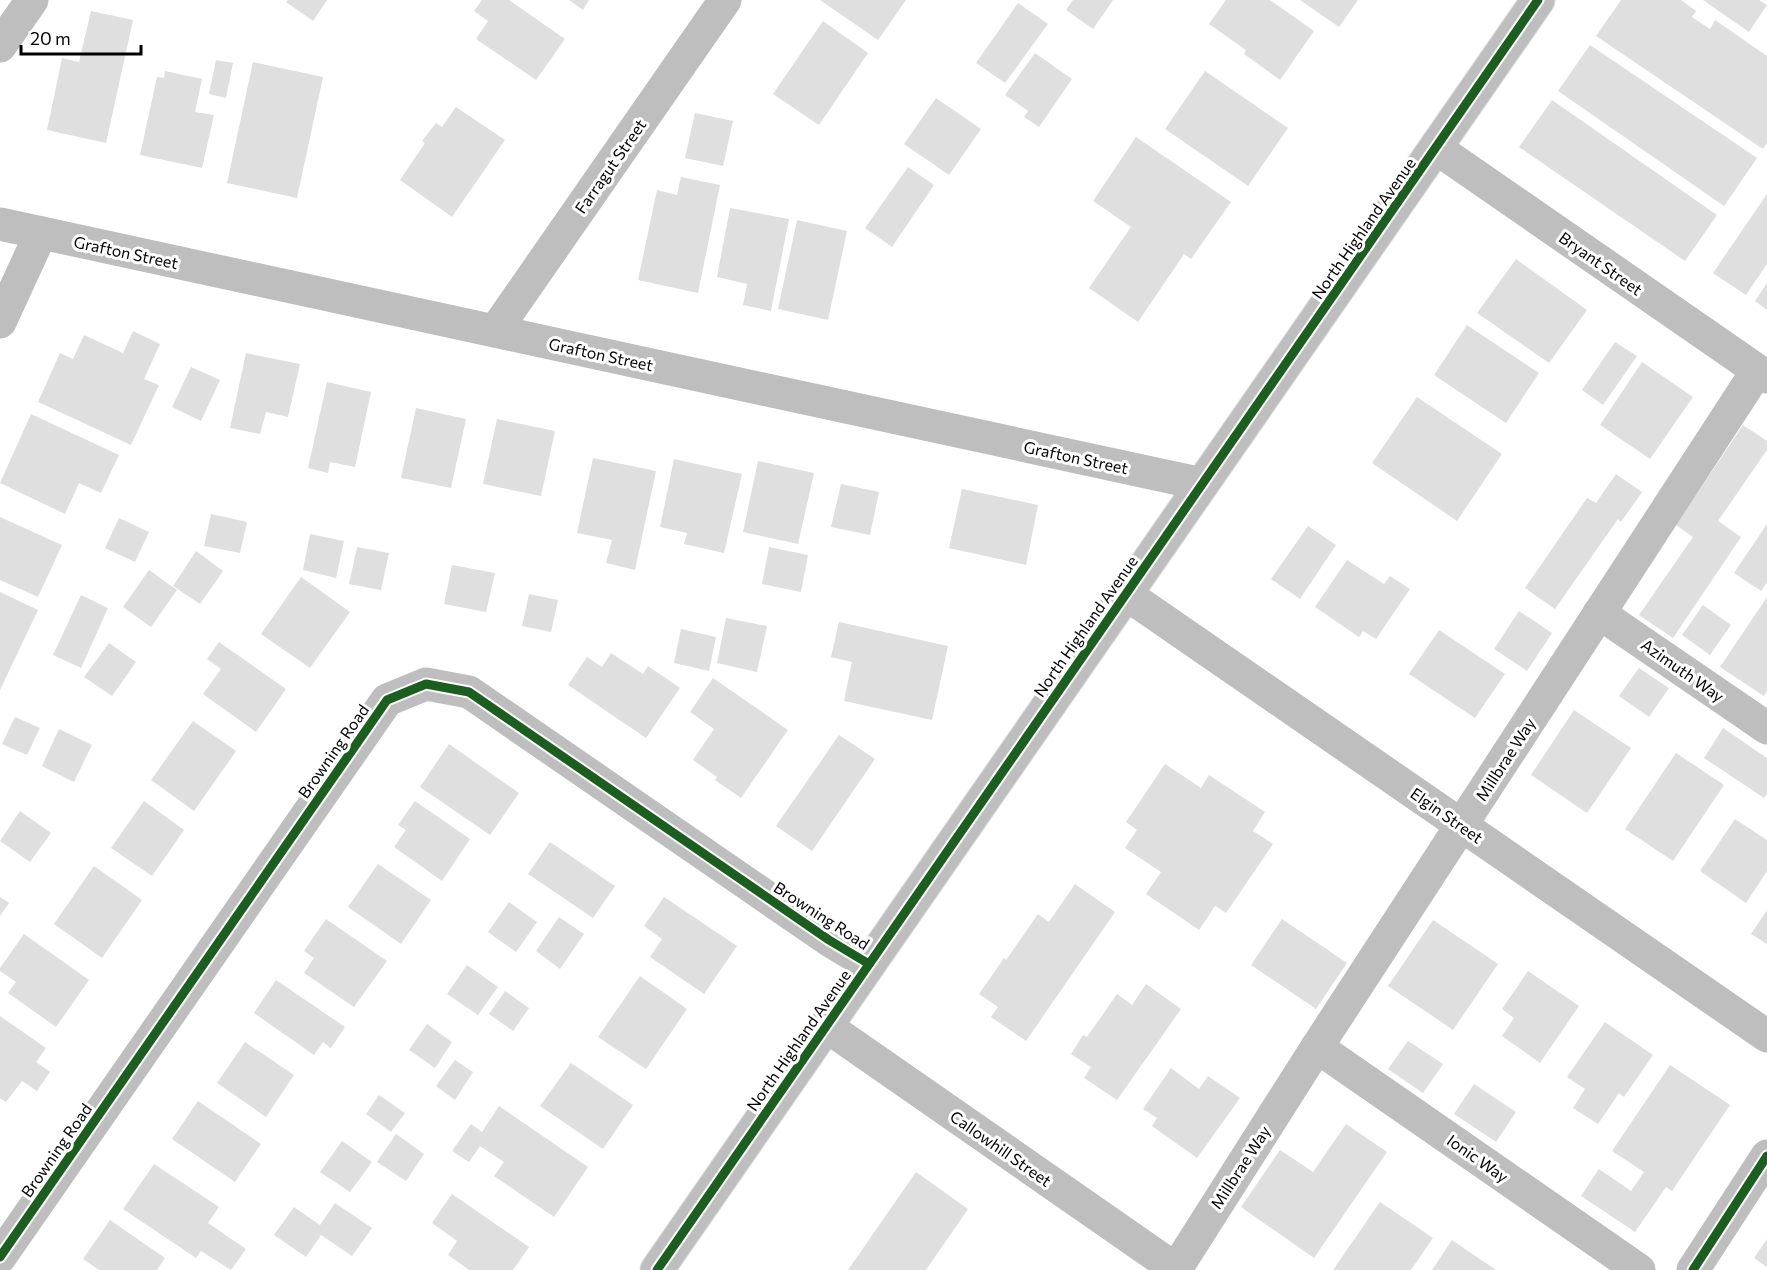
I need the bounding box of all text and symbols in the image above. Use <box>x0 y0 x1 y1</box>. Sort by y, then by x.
scale bar <box>21 18 141 56</box>
text: 20 m <box>30 27 71 49</box>
street label: Farragut Street <box>570 115 650 217</box>
street label: North Highland Avenue <box>1307 154 1419 302</box>
street label: Bryant Street <box>1556 227 1647 299</box>
street label: Grafton Street <box>72 232 180 272</box>
street label: Grafton Street <box>547 334 655 374</box>
street label: Grafton Street <box>1022 437 1130 477</box>
street label: North Highland Avenue <box>1029 552 1141 700</box>
street label: Azimuth Way <box>1638 634 1728 706</box>
street label: Browning Road <box>294 700 372 802</box>
street label: Millbrae Way <box>1471 714 1539 804</box>
street label: Elgin Street <box>1407 783 1487 847</box>
street label: Browning Road <box>771 877 873 953</box>
street label: North Highland Avenue <box>742 966 854 1114</box>
street label: Browning Road <box>17 1099 95 1201</box>
street label: Callowhill Street <box>947 1106 1056 1190</box>
street label: Millbrae Way <box>1206 1122 1274 1212</box>
street label: Ionic Way <box>1444 1130 1512 1186</box>

